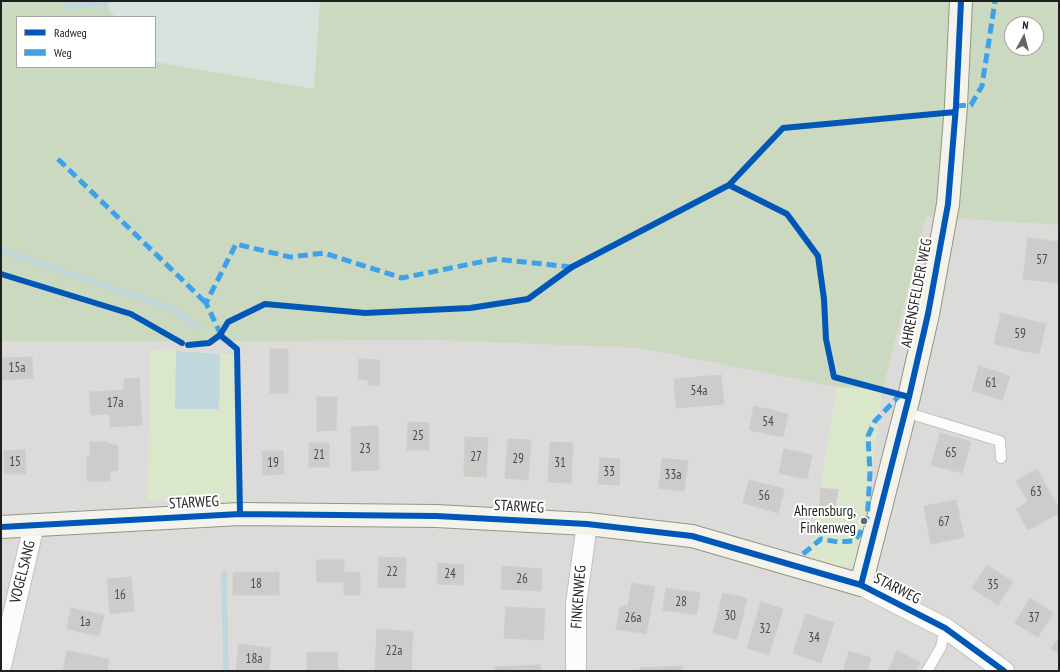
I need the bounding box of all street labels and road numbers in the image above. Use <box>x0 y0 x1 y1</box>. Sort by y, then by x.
street label: AHRENSFELDER WEG <box>898 237 936 349</box>
street label: STARWEG <box>169 493 219 513</box>
street label: STARWEG <box>494 497 544 517</box>
street label: VOGELSANG <box>7 539 39 605</box>
street label: FINKENWEG <box>568 565 590 629</box>
street label: STARWEG <box>871 570 923 608</box>

